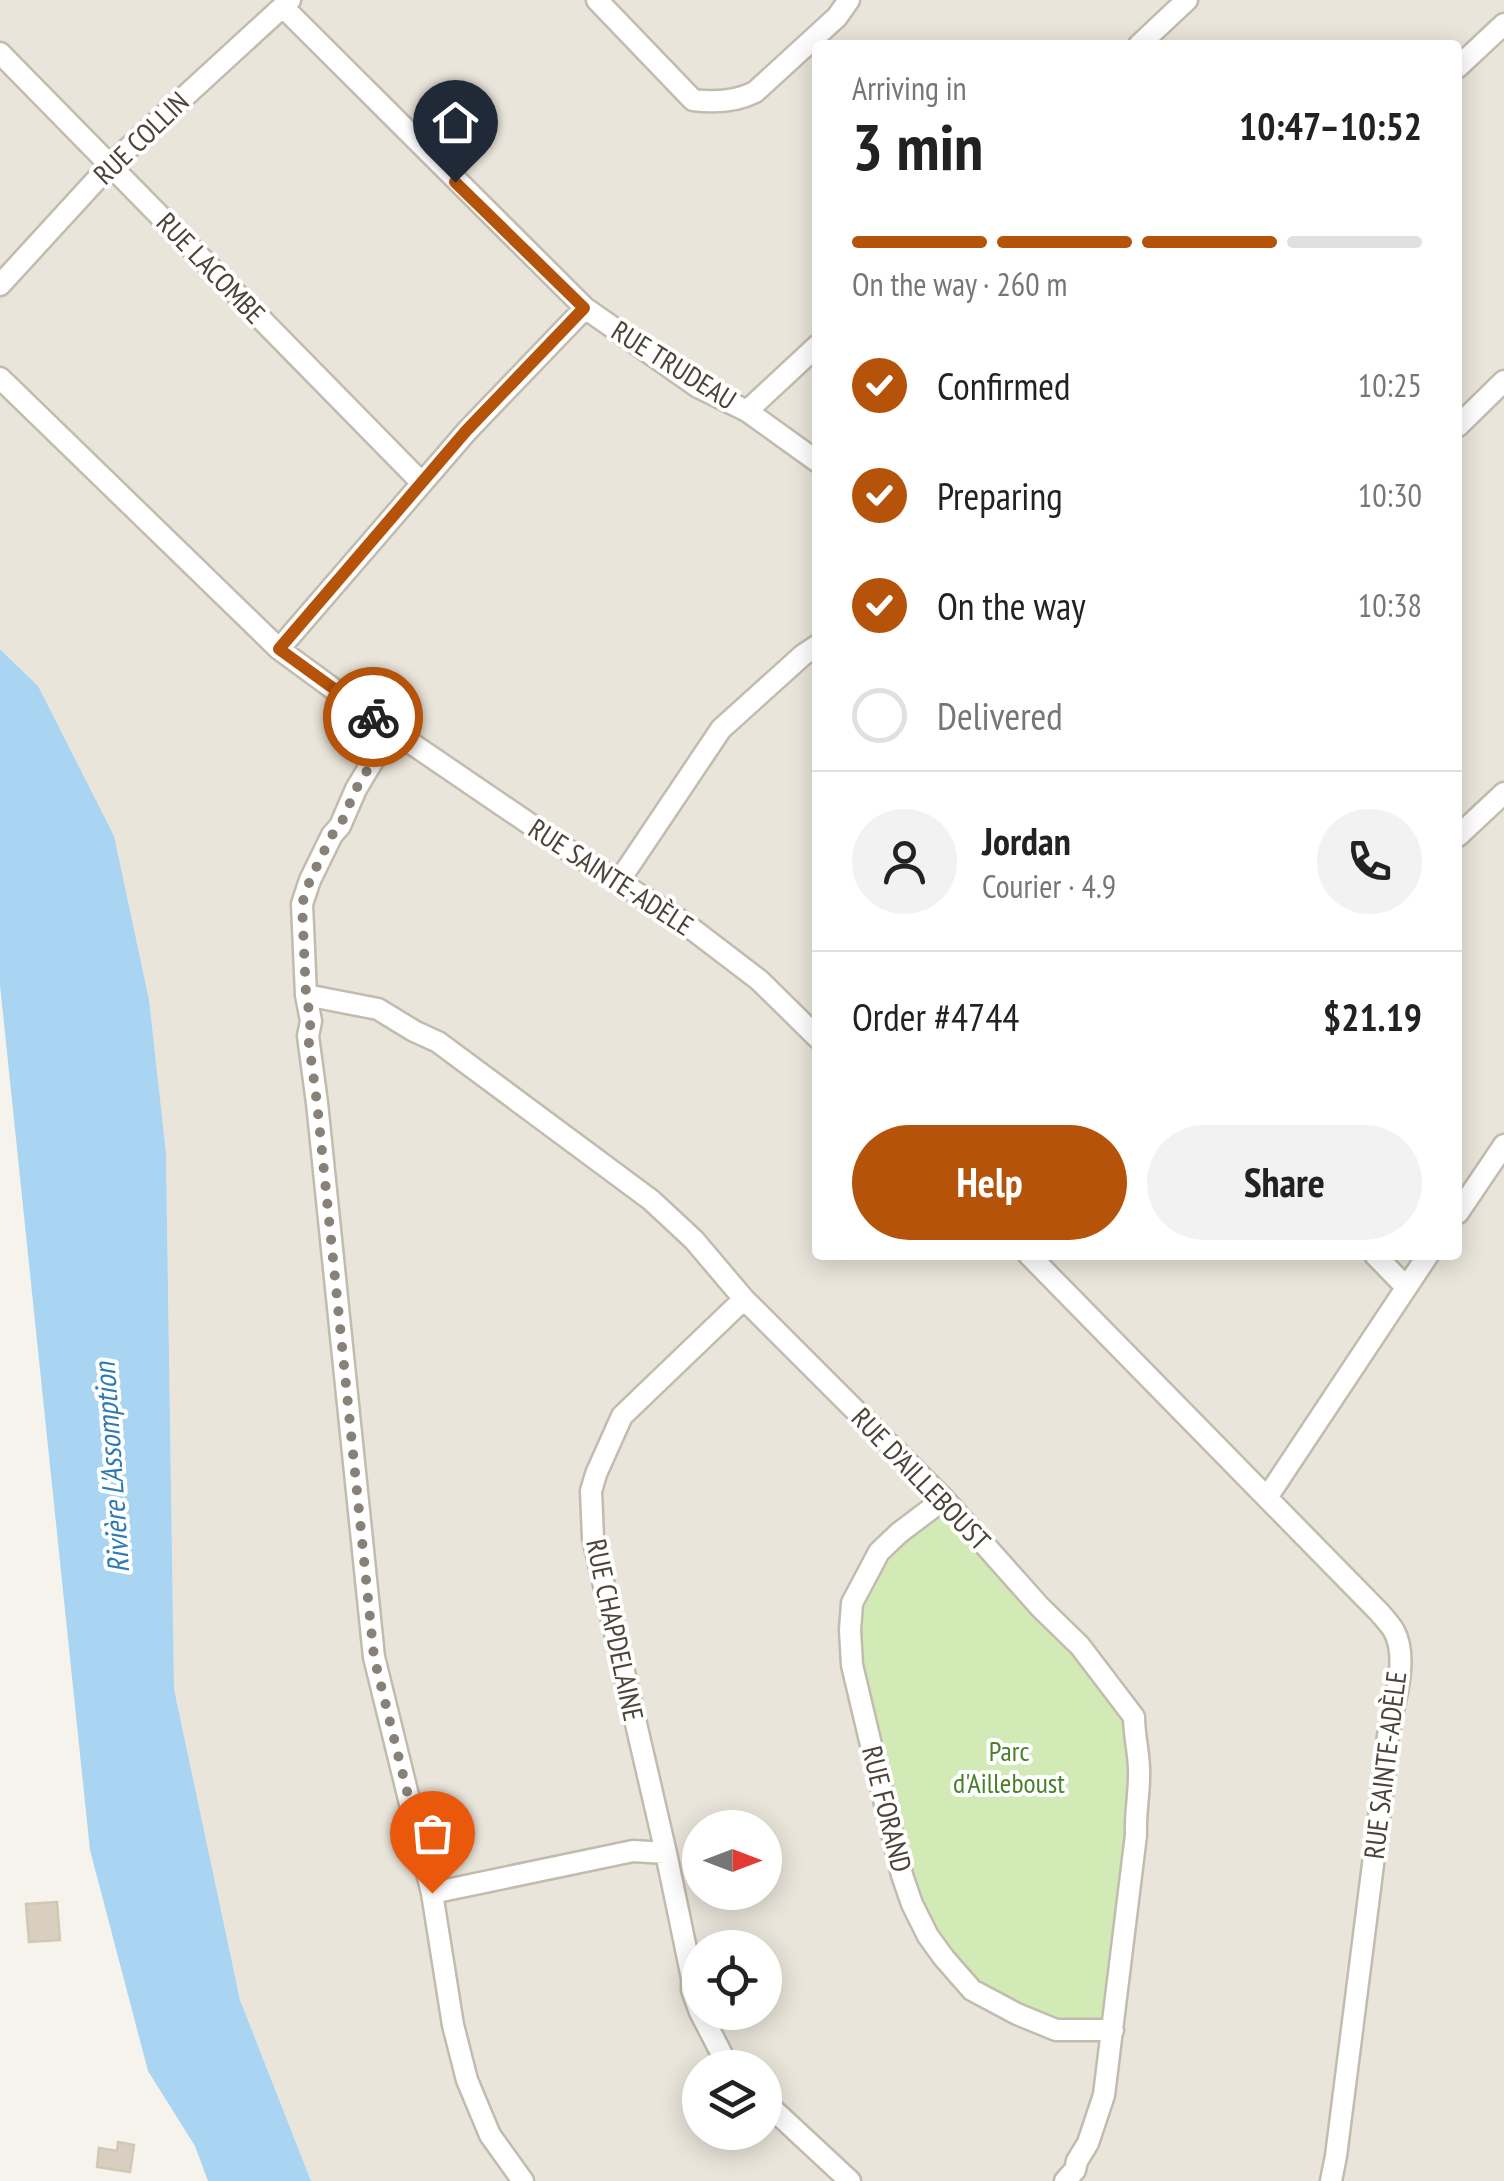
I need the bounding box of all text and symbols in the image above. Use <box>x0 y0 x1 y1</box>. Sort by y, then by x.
text: Arriving in <box>852 67 967 109</box>
pin <box>413 80 498 183</box>
street label: RUE COLLIN <box>85 83 196 192</box>
icon: home <box>428 95 483 150</box>
text: 10:47–10:52 <box>1239 101 1422 150</box>
text: 3 min <box>852 104 983 188</box>
street label: RUE LACOMBE <box>149 204 274 331</box>
text: On the way · 260 m <box>852 263 1067 305</box>
street label: RUE TRUDEAU <box>605 312 744 417</box>
icon: check <box>852 358 907 413</box>
text: Confirmed <box>937 361 1070 410</box>
text: 10:25 <box>1358 364 1422 406</box>
icon: check <box>852 468 907 523</box>
text: Preparing <box>937 471 1063 520</box>
text: 10:30 <box>1358 474 1422 516</box>
icon: check <box>852 578 907 633</box>
text: On the way <box>937 581 1085 630</box>
text: 10:38 <box>1358 584 1422 626</box>
courier <box>323 667 423 767</box>
icon: bike <box>346 690 401 745</box>
text: Delivered <box>937 691 1063 740</box>
button: person <box>852 809 957 914</box>
button: phone <box>1317 809 1422 914</box>
street label: RUE SAINTE-ADÈLE <box>522 810 701 944</box>
text: Jordan <box>982 816 1071 865</box>
text: Courier · 4.9 <box>982 865 1116 907</box>
text: Order #4744 <box>852 992 1019 1041</box>
text: $21.19 <box>1323 992 1422 1041</box>
button: Help <box>852 1125 1127 1240</box>
button: Share <box>1147 1125 1422 1240</box>
water label: Rivière L'Assomption <box>84 1360 137 1575</box>
street label: RUE D'AILLEBOUST <box>844 1399 999 1558</box>
street label: RUE CHAPDELAINE <box>578 1536 653 1724</box>
street label: RUE SAINTE-ADÈLE <box>1355 1669 1414 1861</box>
park label: Parc d'Ailleboust <box>953 1732 1065 1801</box>
street label: RUE FORAND <box>854 1742 921 1876</box>
pin <box>390 1791 475 1894</box>
icon: bag <box>405 1806 460 1861</box>
north arrow <box>682 1810 782 1910</box>
map controls <box>682 1810 782 2150</box>
button: locate <box>682 1930 782 2030</box>
button: layers <box>682 2050 782 2150</box>

